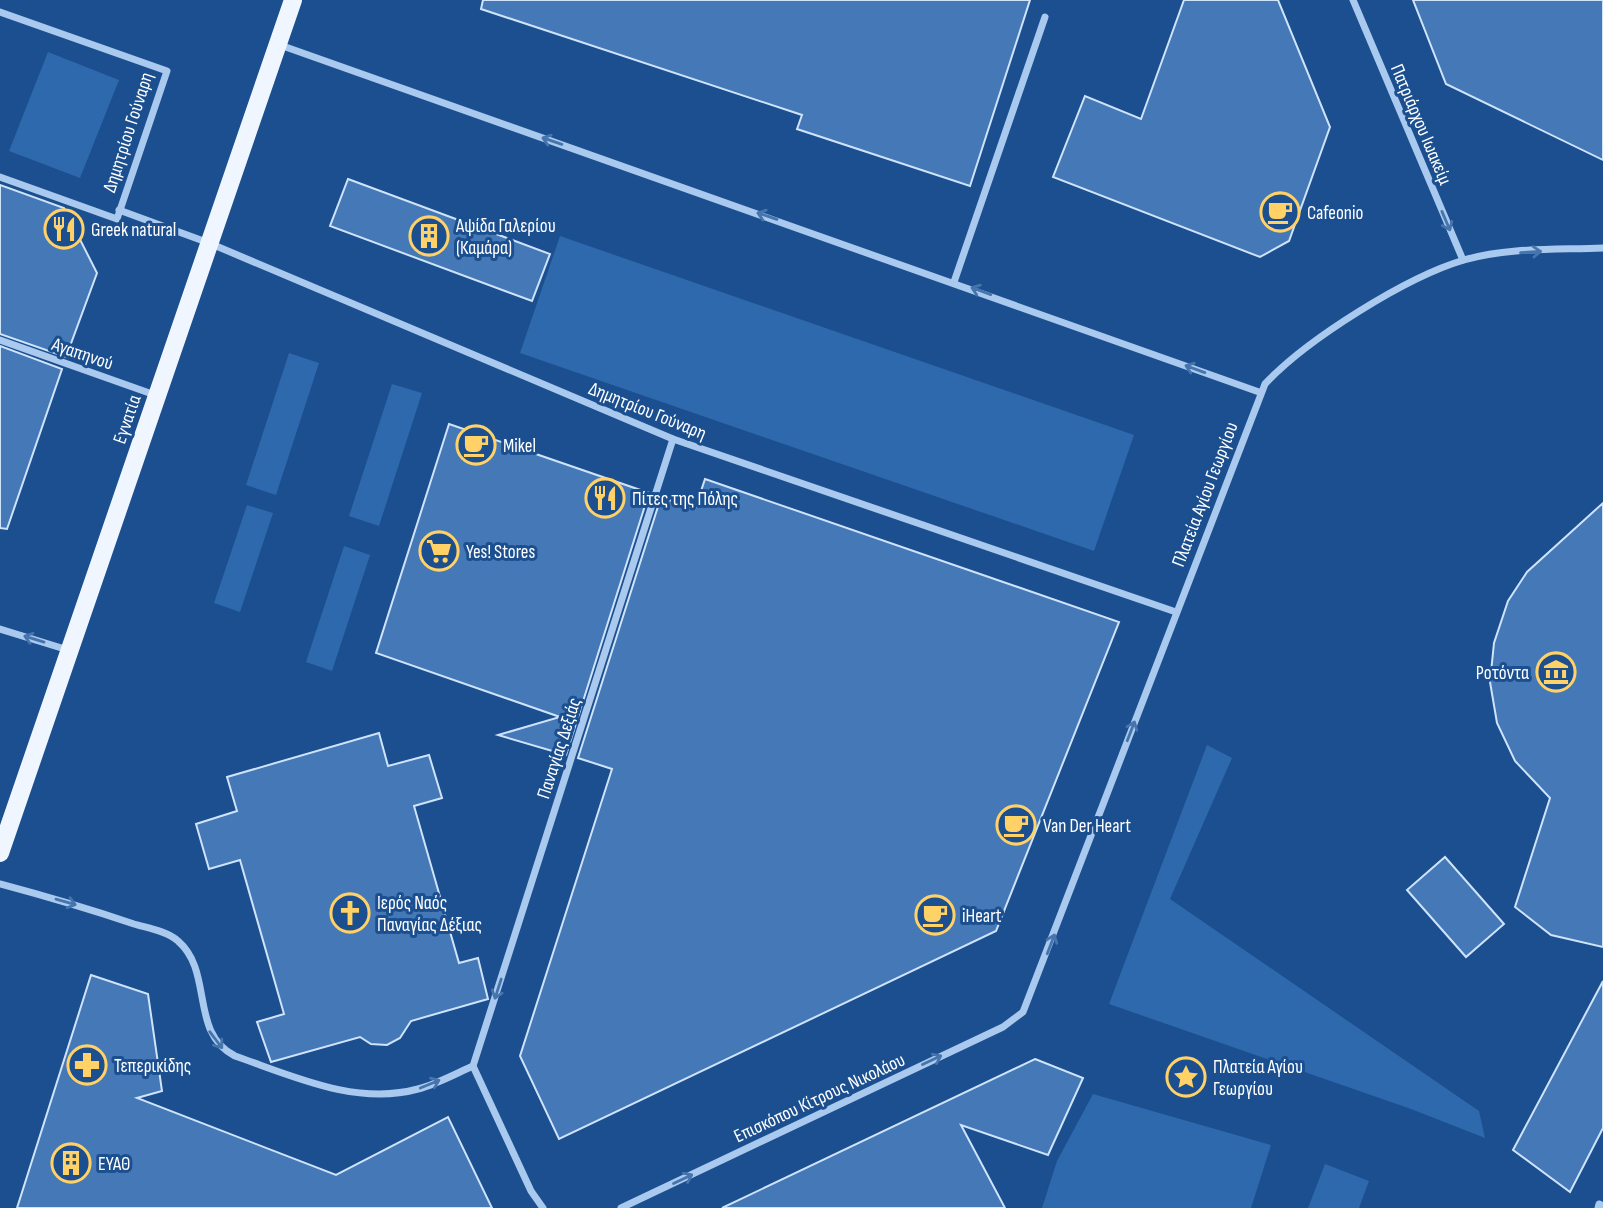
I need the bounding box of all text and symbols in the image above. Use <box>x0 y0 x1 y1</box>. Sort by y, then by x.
street label: Πατριάρχου Ιωακείμ <box>1385 61 1456 188</box>
street label: Δημητρίου Γούναρη <box>98 70 159 195</box>
one-way arrow <box>541 133 563 146</box>
cafe icon: Cafeonio <box>1259 191 1301 233</box>
place label: Cafeonio <box>1307 202 1363 225</box>
restaurant icon: Greek natural <box>43 208 85 250</box>
one-way arrow <box>756 209 778 221</box>
one-way arrow <box>1441 209 1454 231</box>
building icon: Αψίδα Γαλερίου (Καμάρα) <box>408 215 450 257</box>
place label: Αψίδα Γαλερίου (Καμάρα) <box>455 215 556 260</box>
place label: Greek natural <box>91 219 176 242</box>
one-way arrow <box>1519 245 1542 258</box>
one-way arrow <box>971 284 993 297</box>
street label: Αγαπηνού <box>48 333 116 376</box>
one-way arrow <box>1185 362 1207 374</box>
street label: Δημητρίου Γούναρη <box>585 377 710 445</box>
street label: Εγνατία <box>108 392 146 447</box>
street label: Πλατεία Αγίου Γεωργίου <box>1167 419 1244 570</box>
cafe icon: Mikel <box>455 424 497 466</box>
place label: Mikel <box>503 435 536 458</box>
restaurant icon: Πίτες της Πόλης <box>584 477 626 519</box>
place label: Πίτες της Πόλης <box>632 488 738 511</box>
supermarket icon: Yes! Stores <box>418 530 460 572</box>
place label: Yes! Stores <box>466 541 535 564</box>
one-way arrow <box>23 632 45 645</box>
museum icon: Ροτόντα <box>1535 651 1577 693</box>
place label: Ροτόντα <box>1476 662 1529 685</box>
street label: Παναγίας Δεξιάς <box>532 695 587 802</box>
one-way arrow <box>1126 720 1139 742</box>
cafe icon: Van Der Heart <box>995 804 1037 846</box>
place label: Van Der Heart <box>1043 815 1131 838</box>
church icon: Ιερός Ναός Παναγίας Δέξιας <box>329 892 371 934</box>
place label: Ιερός Ναός Παναγίας Δέξιας <box>377 892 482 937</box>
cafe icon: iHeart <box>914 894 956 936</box>
one-way arrow <box>54 896 77 909</box>
place label: iHeart <box>962 905 1002 928</box>
one-way arrow <box>1046 933 1058 955</box>
one-way arrow <box>490 977 503 999</box>
one-way arrow <box>208 1030 223 1049</box>
pharmacy icon: Τεπερικίδης <box>66 1044 108 1086</box>
street label: Επισκόπου Κίτρους Νικολάου <box>730 1049 909 1148</box>
one-way arrow <box>922 1053 943 1066</box>
place label: Τεπερικίδης <box>114 1055 191 1078</box>
place icon: Πλατεία Αγίου Γεωργίου <box>1165 1056 1207 1098</box>
place label: Πλατεία Αγίου Γεωργίου <box>1213 1056 1303 1101</box>
one-way arrow <box>418 1077 440 1090</box>
building icon: ΕΥΑΘ <box>50 1142 92 1184</box>
place label: ΕΥΑΘ <box>98 1153 130 1176</box>
one-way arrow <box>672 1172 693 1185</box>

